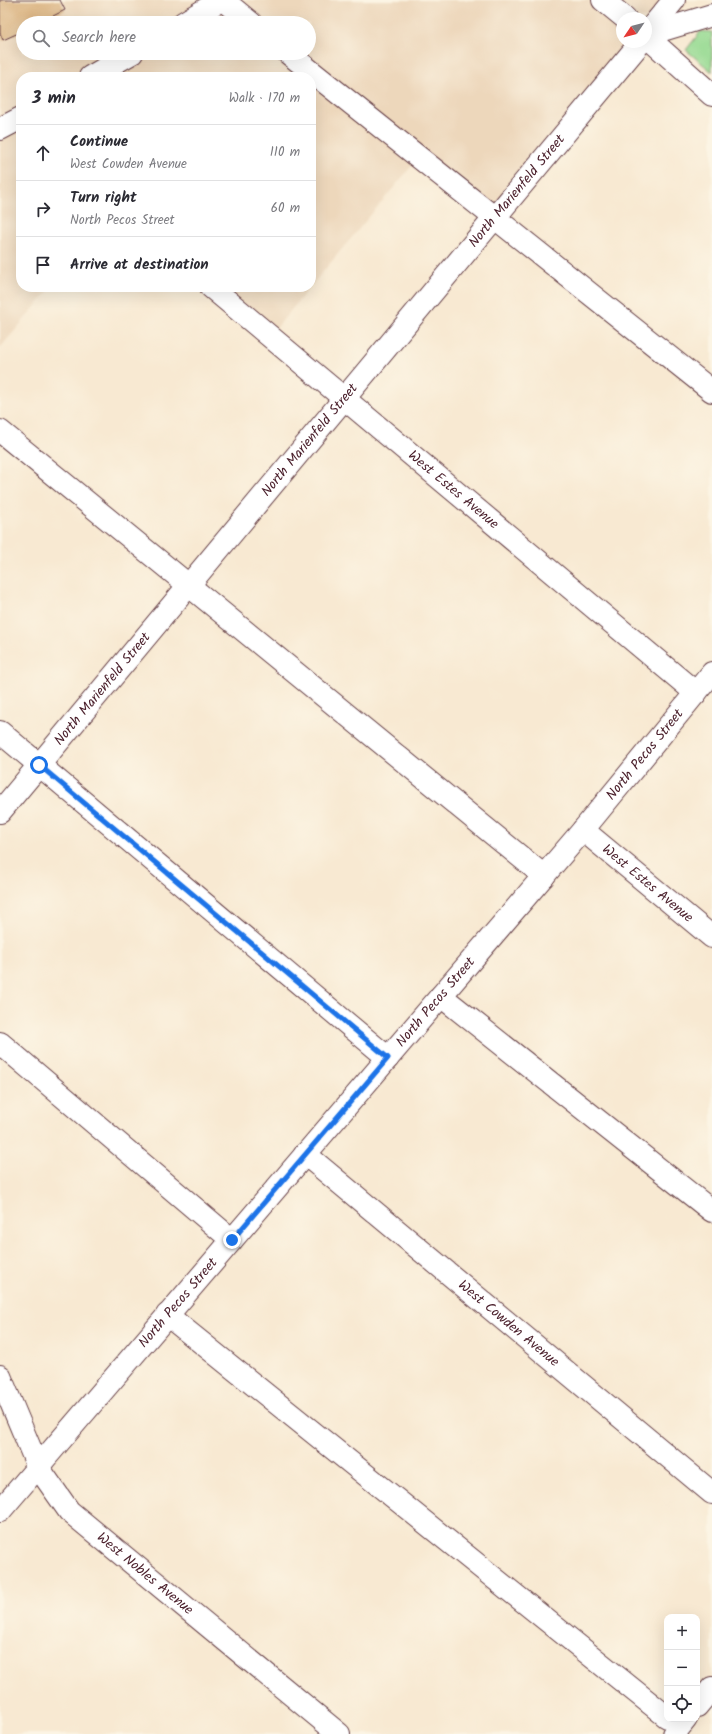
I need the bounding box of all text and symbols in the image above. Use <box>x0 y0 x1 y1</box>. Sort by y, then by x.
north arrow <box>616 12 652 48</box>
search box <box>16 16 316 60</box>
text: Search here <box>62 26 136 50</box>
icon: search <box>30 27 52 49</box>
text: 3 min <box>32 85 76 112</box>
text: Walk · 170 m <box>229 88 300 109</box>
street label: North Marienfeld Street <box>463 129 571 252</box>
text: Continue <box>70 130 128 154</box>
icon: ahead <box>32 142 54 164</box>
text: 110 m <box>270 142 300 163</box>
text: West Cowden Avenue <box>70 154 187 175</box>
text: Turn right <box>70 186 137 210</box>
icon: right <box>32 198 54 220</box>
text: 60 m <box>271 198 300 219</box>
text: North Pecos Street <box>70 210 175 231</box>
text: Arrive at destination <box>70 253 209 277</box>
icon: arrive <box>32 254 54 276</box>
street label: North Marienfeld Street <box>256 378 364 501</box>
street label: West Estes Avenue <box>403 445 504 535</box>
street label: North Marienfeld Street <box>49 627 156 750</box>
street label: North Pecos Street <box>601 704 690 805</box>
route start <box>30 756 48 774</box>
street label: West Estes Avenue <box>597 839 699 929</box>
street label: North Pecos Street <box>391 952 481 1052</box>
route end <box>223 1231 241 1249</box>
street label: North Pecos Street <box>133 1252 224 1353</box>
street label: West Cowden Avenue <box>453 1275 565 1373</box>
street label: West Nobles Avenue <box>92 1527 199 1621</box>
map controls <box>664 1614 700 1722</box>
button: + <box>664 1614 700 1650</box>
button: − <box>664 1650 700 1686</box>
button: locate <box>664 1686 700 1722</box>

